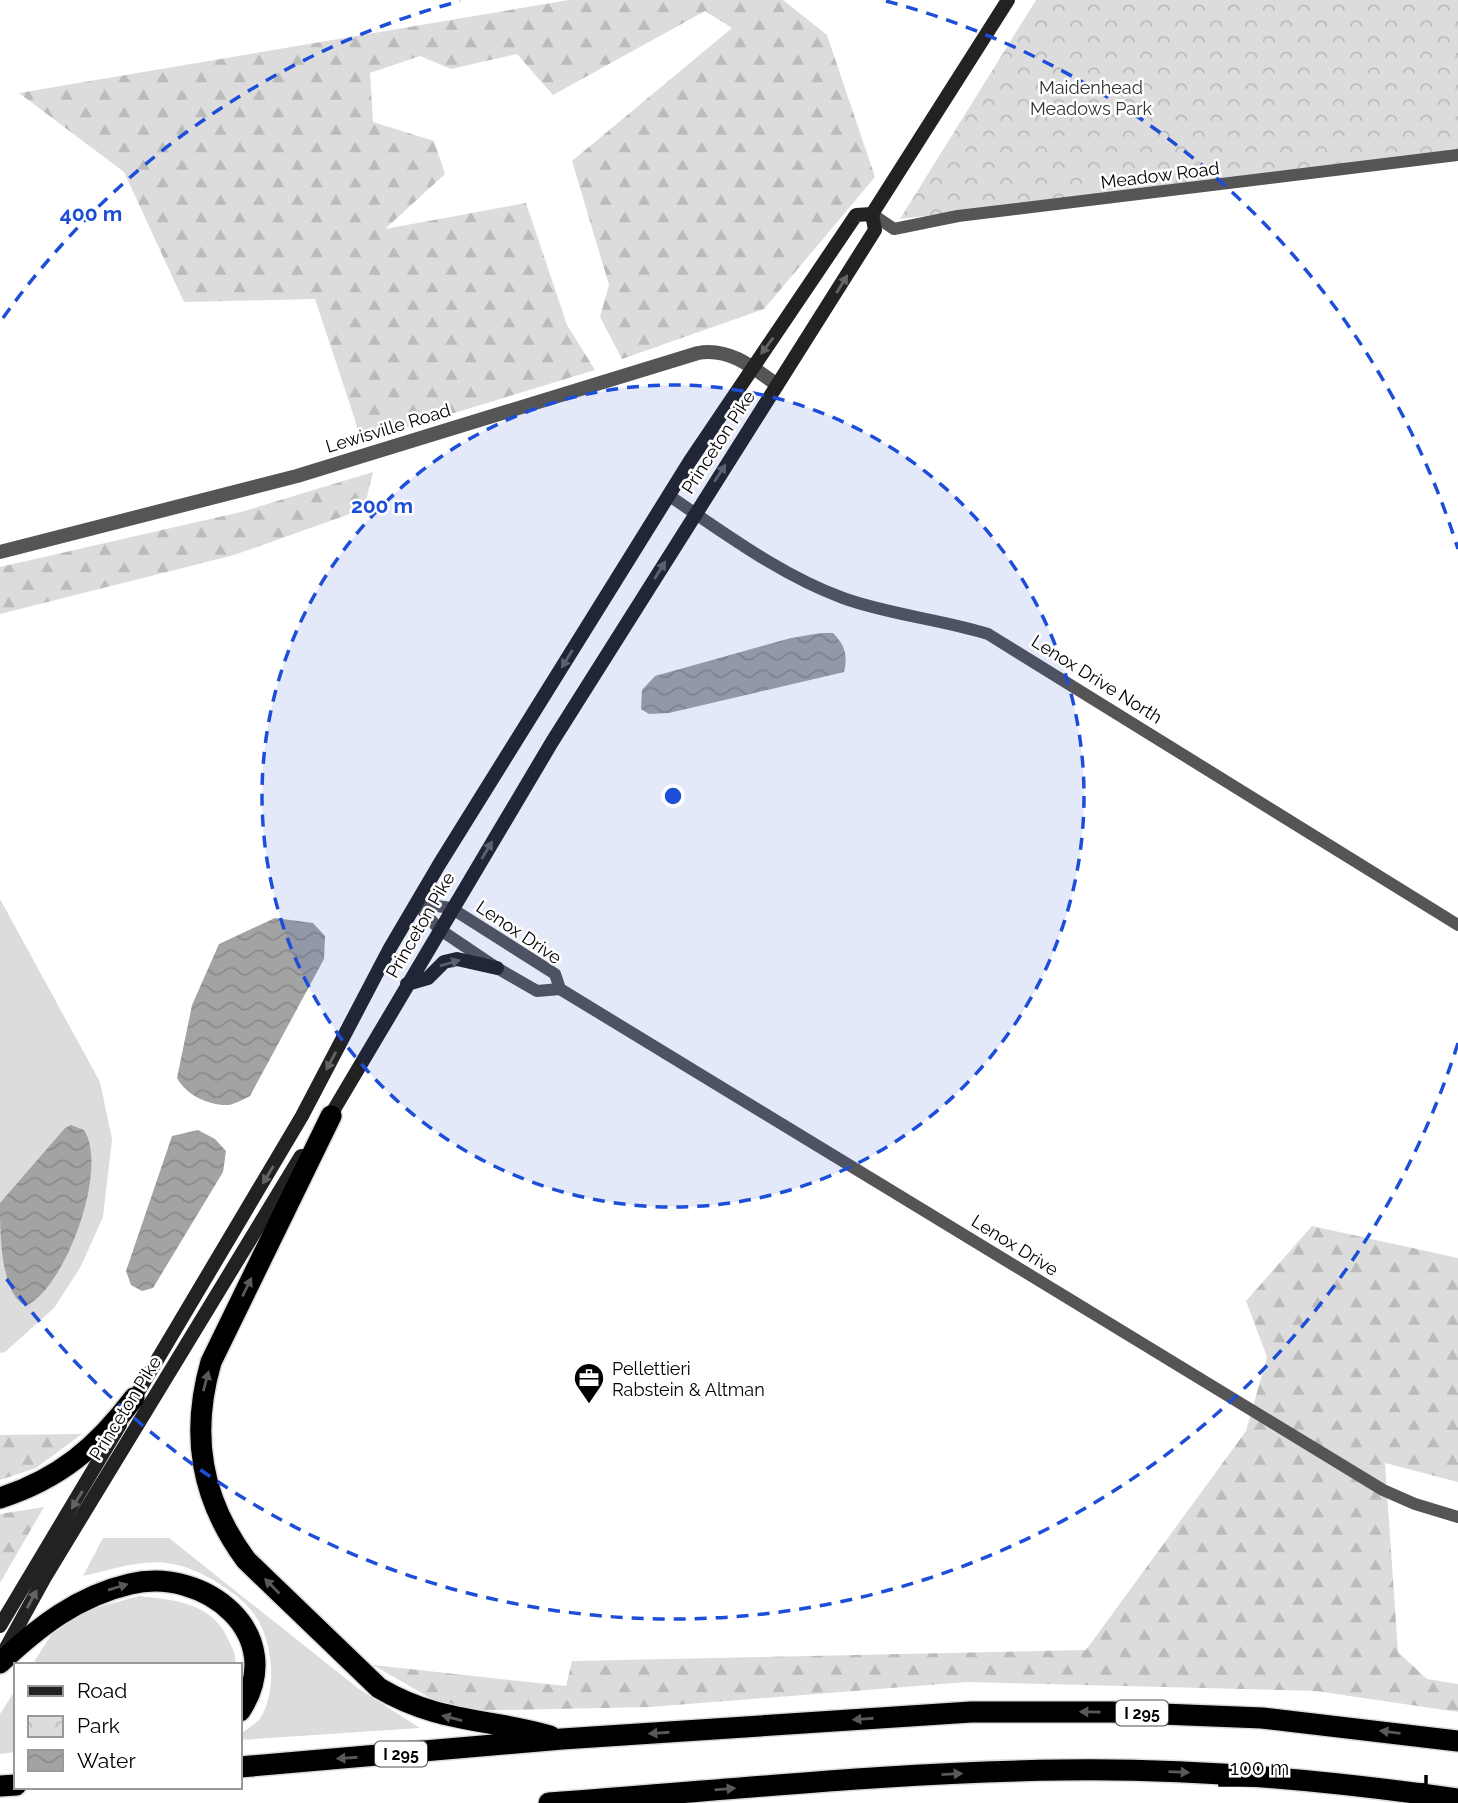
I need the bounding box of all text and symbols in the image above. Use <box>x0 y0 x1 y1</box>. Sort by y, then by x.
park label: Maidenhead Meadows Park <box>1030 77 1152 119</box>
street label: Meadow Road <box>1099 157 1221 193</box>
text: 400 m <box>60 201 122 226</box>
one-way arrow <box>835 274 848 293</box>
one-way arrow <box>760 336 774 355</box>
street label: Princeton Pike <box>677 386 759 497</box>
street label: Lewisville Road <box>323 399 453 457</box>
one-way arrow <box>714 463 727 483</box>
text: 200 m <box>351 493 413 518</box>
one-way arrow <box>654 560 667 579</box>
street label: Lenox Drive North <box>1028 630 1166 728</box>
one-way arrow <box>561 650 573 669</box>
centre of rings <box>661 784 685 808</box>
one-way arrow <box>480 841 493 860</box>
street label: Princeton Pike <box>381 868 459 982</box>
street label: Lenox Drive <box>472 896 566 968</box>
one-way arrow <box>439 957 461 968</box>
one-way arrow <box>325 1051 337 1071</box>
one-way arrow <box>262 1165 274 1185</box>
street label: Lenox Drive <box>968 1210 1063 1280</box>
one-way arrow <box>241 1277 252 1297</box>
street label: Princeton Pike <box>85 1352 166 1464</box>
place label: Pellettieri Rabstein & Altman <box>612 1358 765 1400</box>
office icon: Pellettieri Rabstein & Altman <box>572 1361 606 1405</box>
one-way arrow <box>201 1370 211 1391</box>
one-way arrow <box>70 1491 83 1510</box>
one-way arrow <box>264 1578 281 1594</box>
one-way arrow <box>107 1582 128 1592</box>
one-way arrow <box>26 1589 38 1609</box>
legend <box>14 1663 242 1789</box>
text: Road <box>77 1678 127 1703</box>
road number: I 295 <box>1116 1700 1168 1726</box>
one-way arrow <box>1079 1706 1101 1718</box>
one-way arrow <box>441 1712 463 1723</box>
text: Park <box>77 1713 120 1738</box>
one-way arrow <box>852 1714 874 1725</box>
one-way arrow <box>1379 1726 1401 1737</box>
one-way arrow <box>648 1728 670 1739</box>
road number: I 295 <box>375 1742 427 1766</box>
scale bar <box>1220 1744 1426 1788</box>
text: Water <box>77 1748 136 1773</box>
one-way arrow <box>336 1753 358 1764</box>
text: 100 m <box>1230 1755 1289 1780</box>
one-way arrow <box>1168 1766 1190 1777</box>
one-way arrow <box>941 1768 963 1779</box>
one-way arrow <box>714 1783 736 1794</box>

